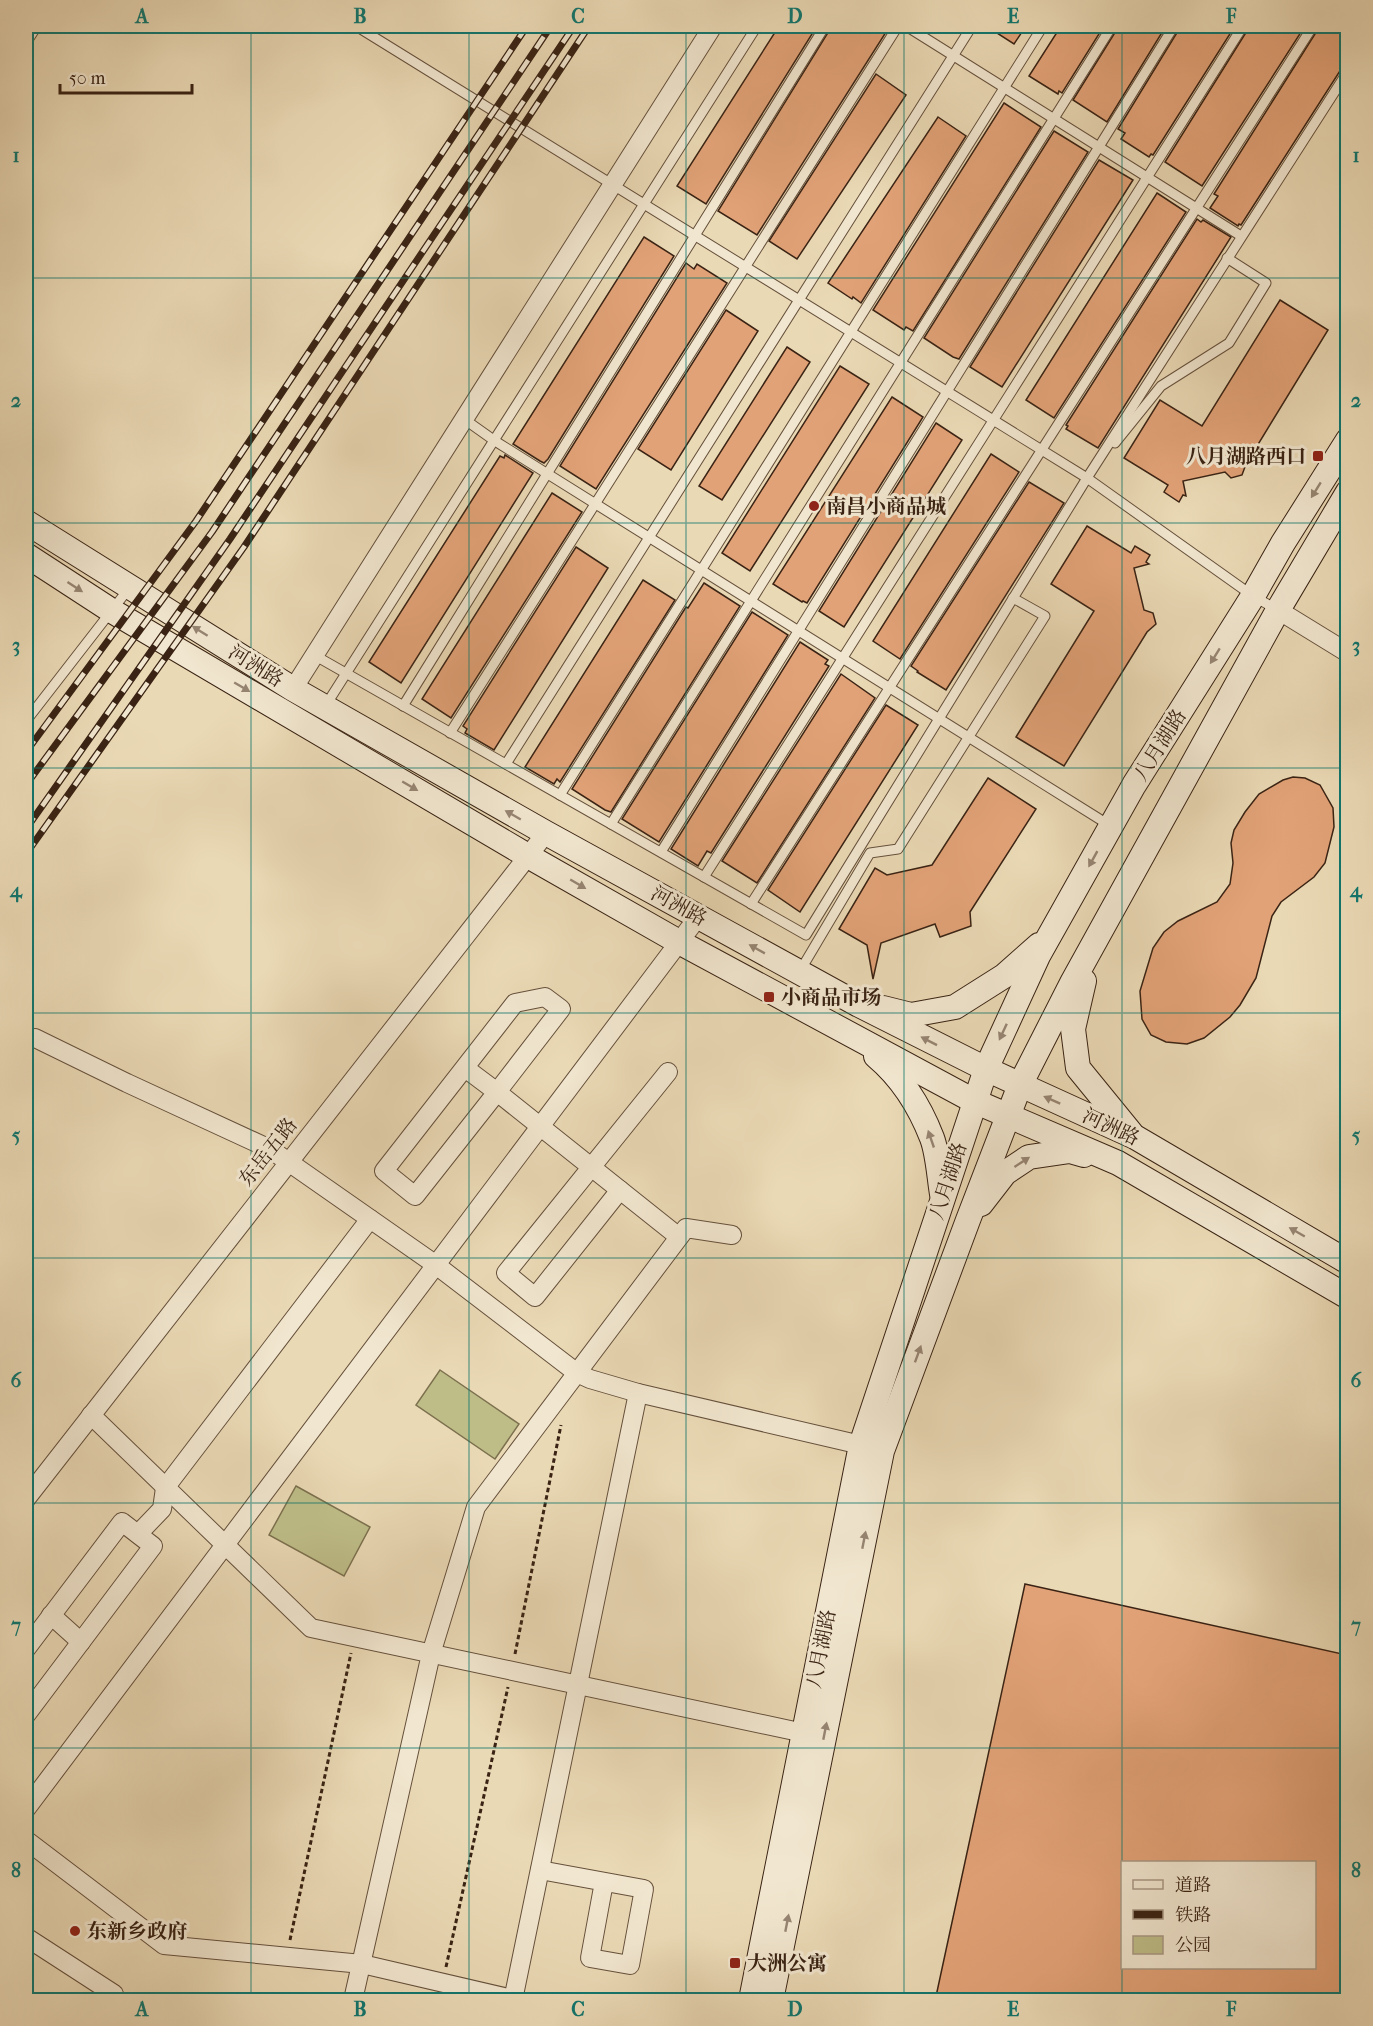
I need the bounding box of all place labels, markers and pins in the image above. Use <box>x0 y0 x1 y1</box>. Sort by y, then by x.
place label: 八月湖路西口 <box>1186 445 1306 468</box>
marker: 八月湖路西口 <box>1311 449 1325 463</box>
place label: 南昌小商品城 <box>826 495 946 518</box>
marker: 南昌小商品城 <box>807 499 821 513</box>
place label: 小商品市场 <box>781 986 881 1009</box>
marker: 小商品市场 <box>762 990 776 1004</box>
place label: 东新乡政府 <box>87 1920 187 1943</box>
marker: 东新乡政府 <box>68 1924 82 1938</box>
place label: 大洲公寓 <box>747 1952 827 1975</box>
marker: 大洲公寓 <box>728 1956 742 1970</box>

